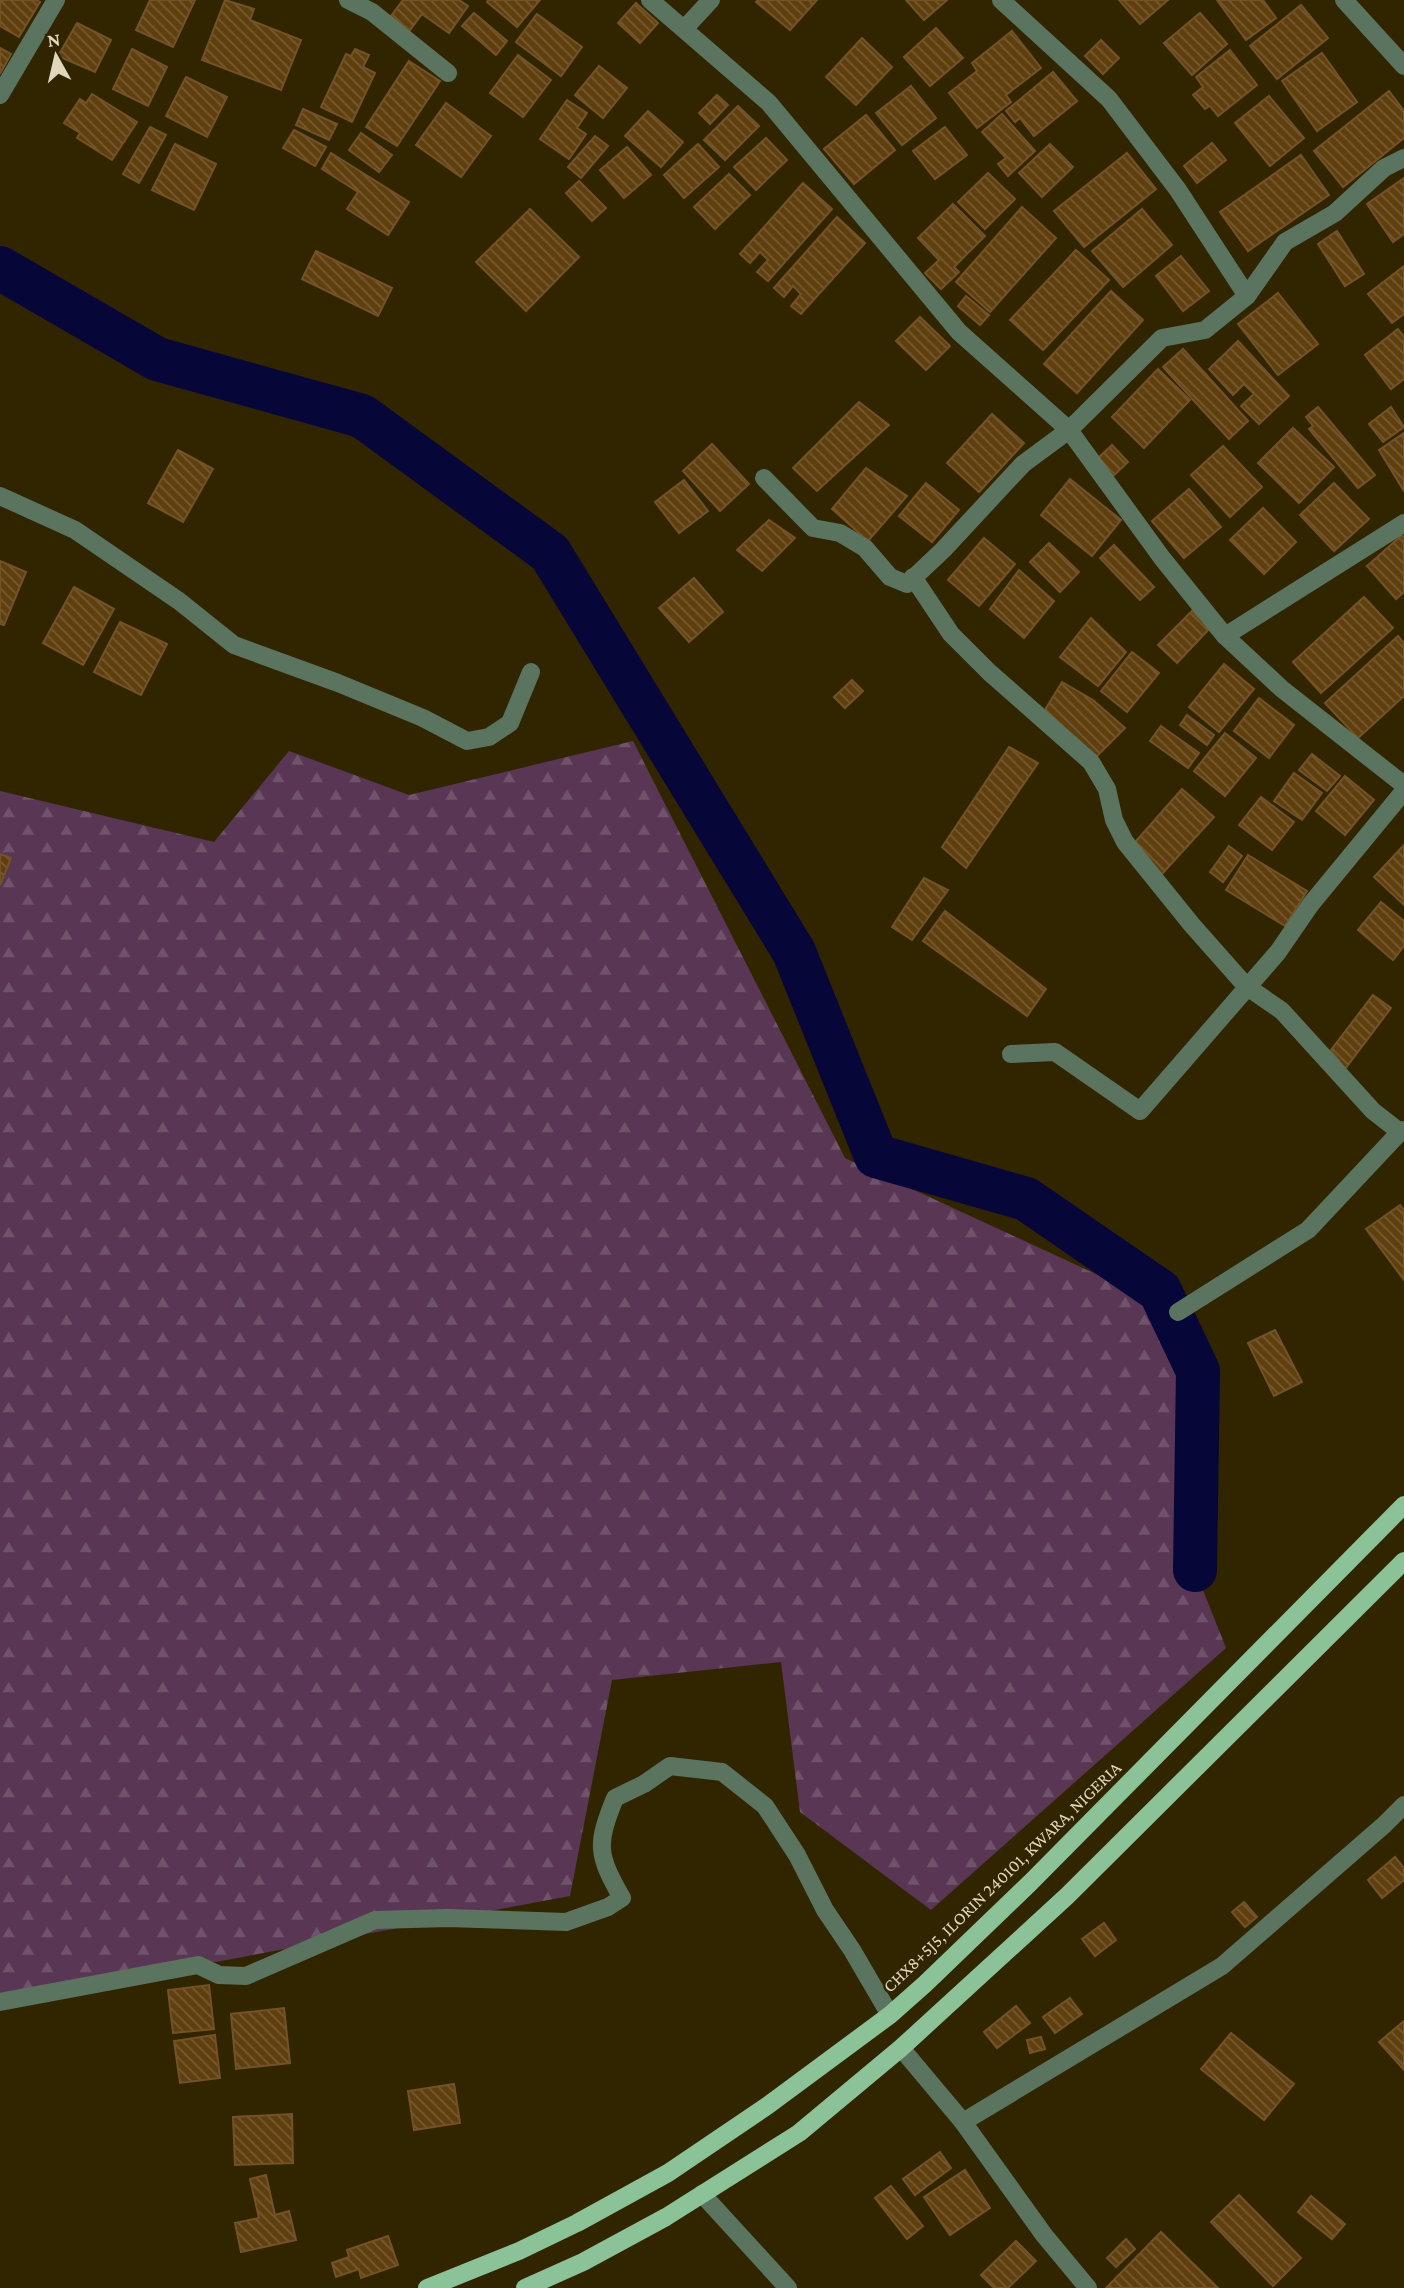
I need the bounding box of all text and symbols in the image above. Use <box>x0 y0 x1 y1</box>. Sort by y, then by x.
north arrow <box>21 21 91 91</box>
text: N <box>46 28 62 51</box>
street label: CHX8+5J5, ILORIN 240101, KWARA, NIGERIA <box>879 1757 1126 1996</box>

